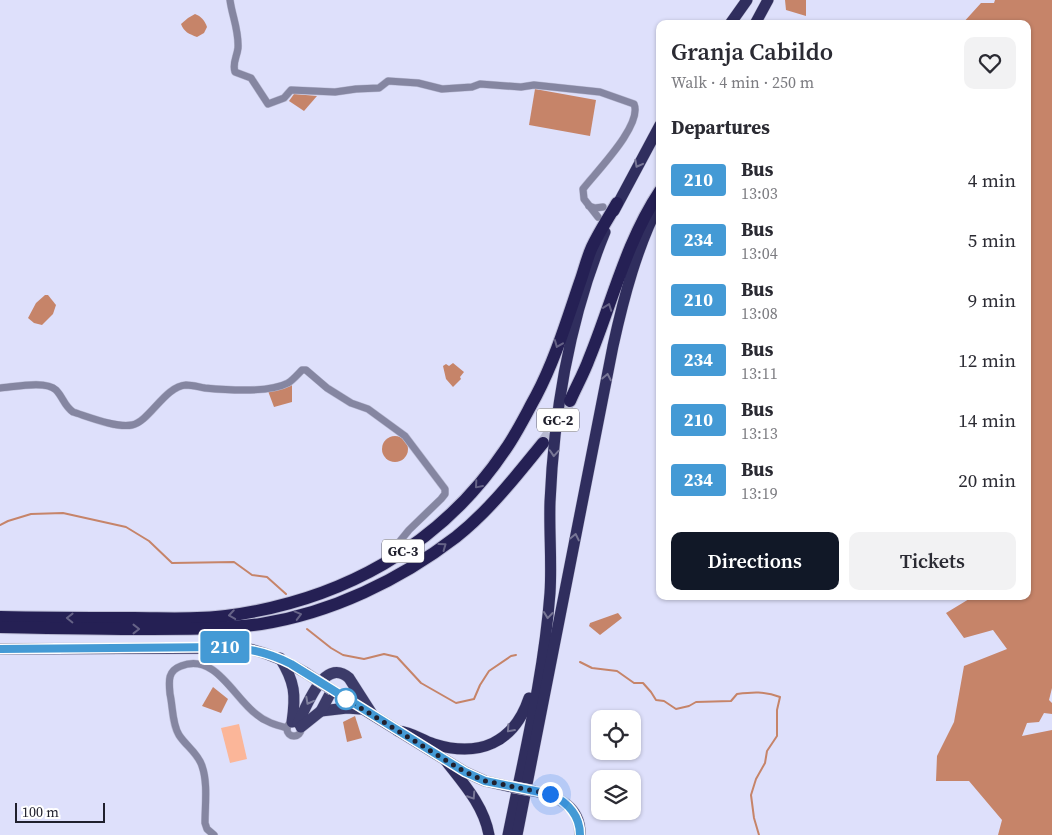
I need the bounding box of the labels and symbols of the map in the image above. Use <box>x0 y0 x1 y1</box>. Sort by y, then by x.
one-way arrow <box>634 158 644 167</box>
one-way arrow <box>602 303 612 312</box>
one-way arrow <box>554 339 564 348</box>
one-way arrow <box>601 373 611 382</box>
road number: GC-2 <box>537 408 579 432</box>
one-way arrow <box>548 449 559 457</box>
one-way arrow <box>475 479 484 488</box>
one-way arrow <box>569 532 580 541</box>
road number: GC-3 <box>382 540 424 562</box>
one-way arrow <box>437 543 447 552</box>
one-way arrow <box>228 609 236 620</box>
one-way arrow <box>293 611 301 621</box>
one-way arrow <box>543 611 554 619</box>
one-way arrow <box>65 613 73 623</box>
one-way arrow <box>132 624 140 634</box>
line badge: 210 <box>196 631 254 663</box>
unlabelled marker <box>335 688 357 710</box>
one-way arrow <box>305 696 315 705</box>
one-way arrow <box>507 723 516 732</box>
your location <box>538 782 563 807</box>
one-way arrow <box>466 790 475 799</box>
scale bar <box>15 800 105 823</box>

